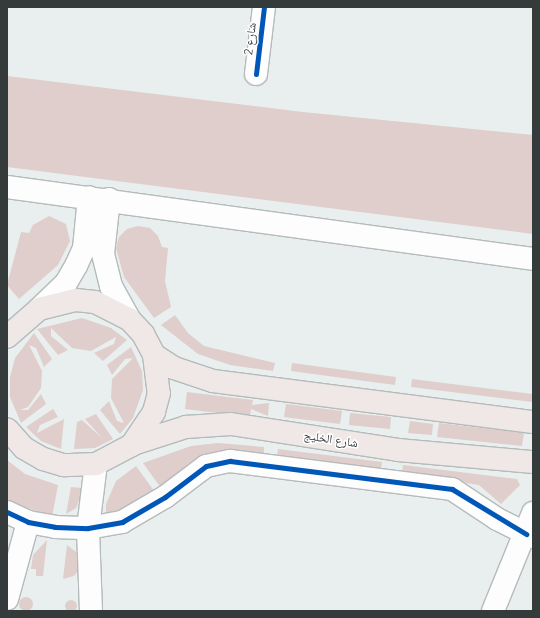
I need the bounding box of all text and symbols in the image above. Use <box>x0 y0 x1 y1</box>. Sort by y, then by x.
street label: شارع 2 <box>241 22 259 56</box>
street label: شارع الخليج <box>303 428 359 450</box>

